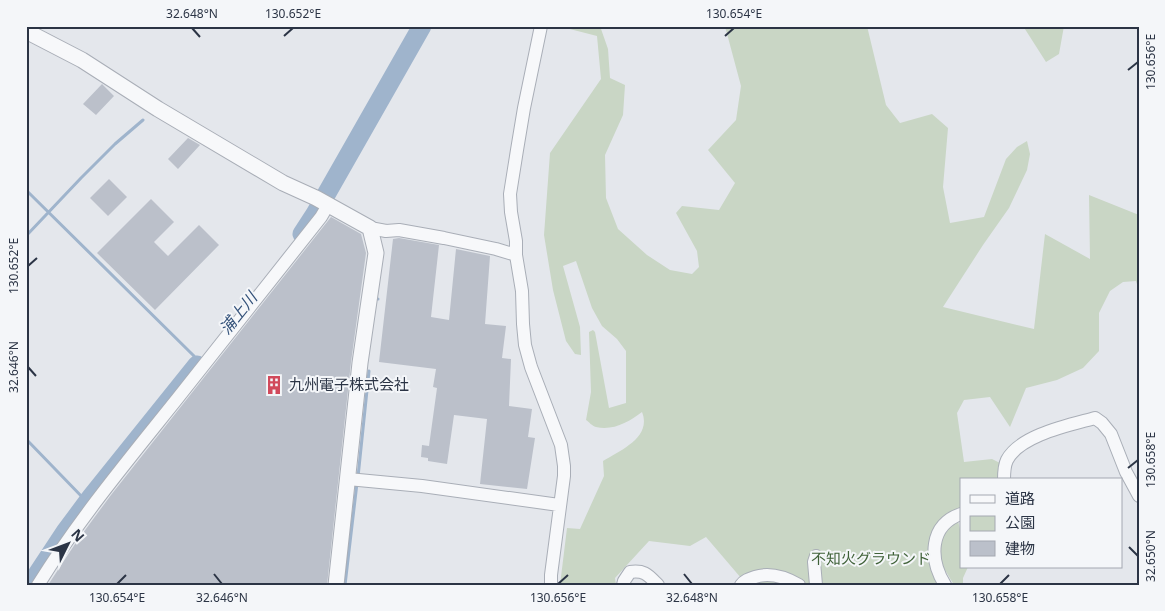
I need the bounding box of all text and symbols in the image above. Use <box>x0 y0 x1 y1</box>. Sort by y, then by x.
text: 32.648°N <box>166 5 218 22</box>
text: 130.652°E <box>265 5 321 22</box>
text: 130.654°E <box>706 5 762 22</box>
text: 130.656°E <box>1142 34 1159 90</box>
text: 130.652°E <box>5 238 22 294</box>
water label: 浦上川 <box>214 286 263 339</box>
text: 32.646°N <box>5 341 22 393</box>
building icon: 九州電子株式会社 <box>263 374 285 396</box>
place label: 九州電子株式会社 <box>289 374 409 394</box>
text: 130.658°E <box>1142 432 1159 488</box>
legend <box>960 478 1122 568</box>
text: 道路 <box>1005 488 1035 508</box>
text: 公園 <box>1005 512 1035 532</box>
north arrow <box>42 518 92 568</box>
text: N <box>67 524 89 546</box>
text: 32.650°N <box>1142 530 1159 582</box>
text: 建物 <box>1005 538 1035 558</box>
park label: 不知火グラウンド <box>811 548 931 568</box>
text: 130.654°E <box>89 589 145 606</box>
text: 32.646°N <box>196 589 248 606</box>
text: 130.656°E <box>530 589 586 606</box>
text: 32.648°N <box>666 589 718 606</box>
text: 130.658°E <box>972 589 1028 606</box>

